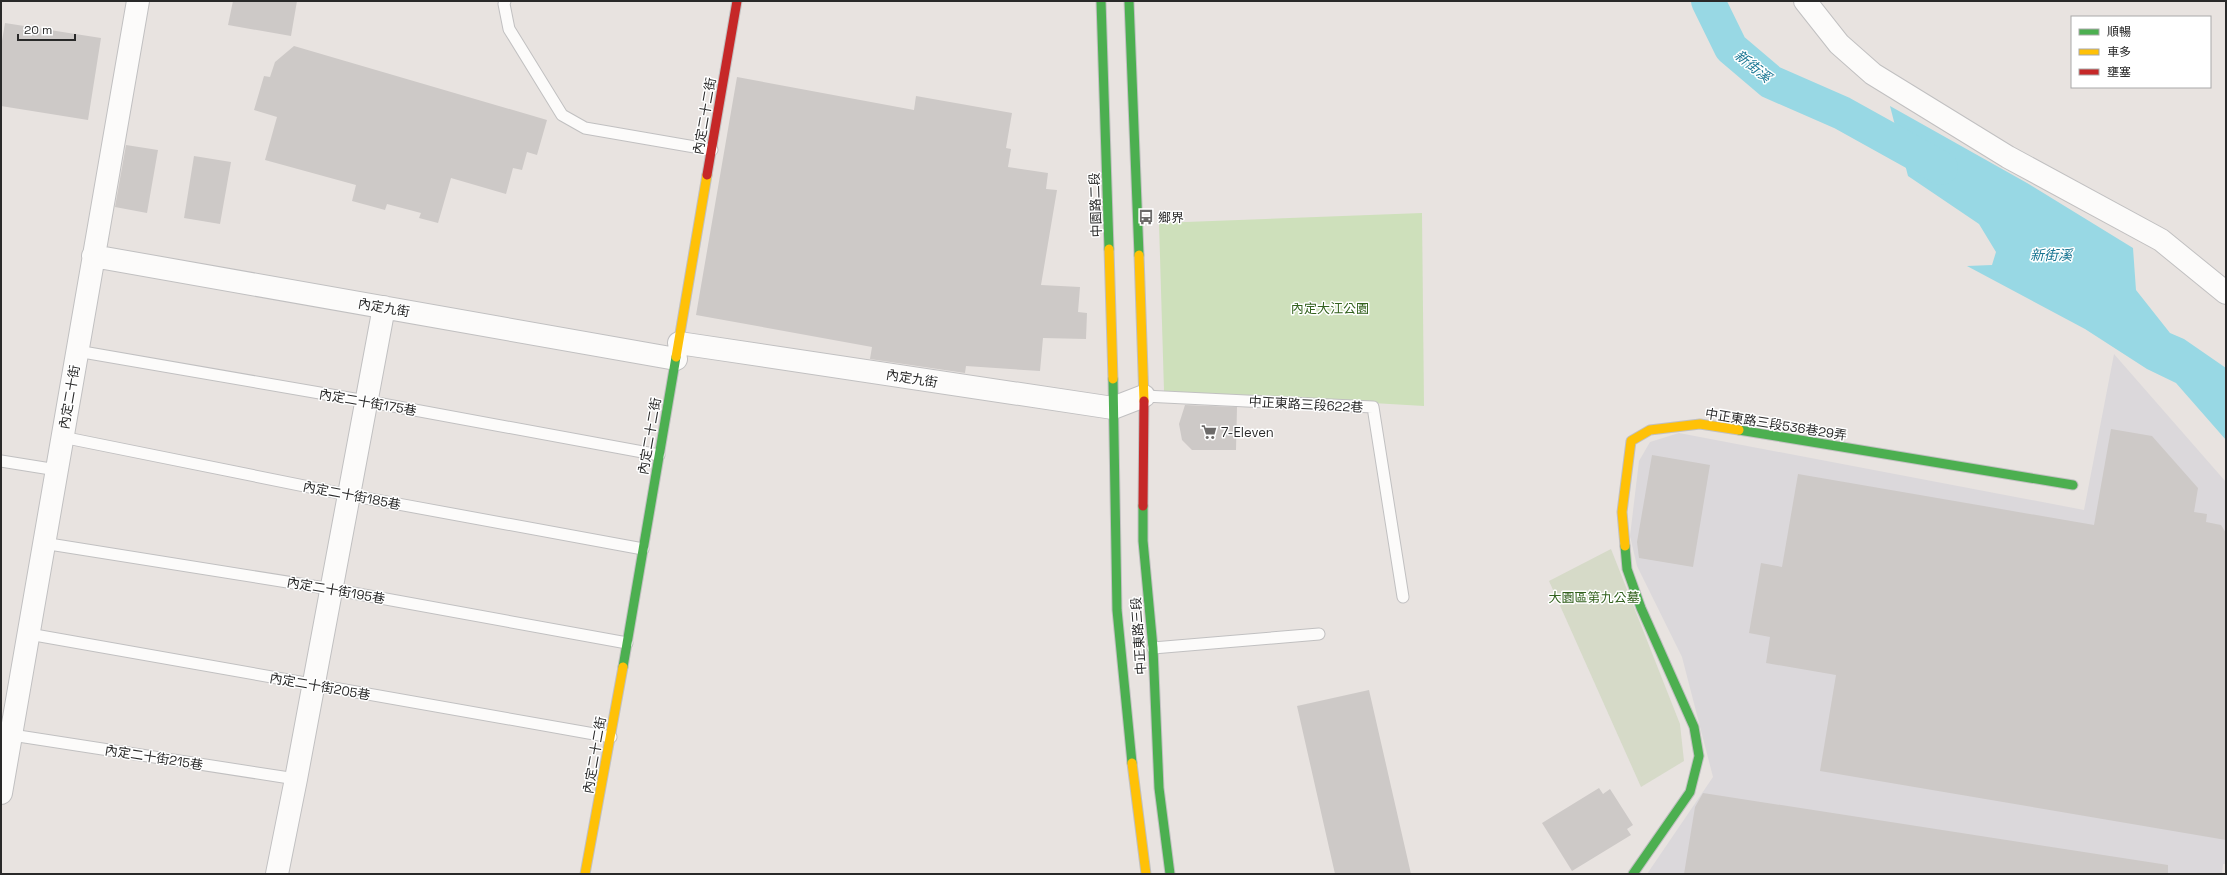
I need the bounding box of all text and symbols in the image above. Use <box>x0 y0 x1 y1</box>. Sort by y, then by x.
scale bar <box>18 16 75 42</box>
legend <box>2071 16 2211 88</box>
text: 20 m <box>24 22 52 38</box>
text: 順暢 <box>2107 24 2131 40</box>
text: 車多 <box>2107 44 2131 60</box>
water label: 新街溪 <box>1731 46 1777 87</box>
text: 壅塞 <box>2107 64 2131 80</box>
street label: 內定二十二街 <box>689 76 720 156</box>
street label: 中園路二段 <box>1086 172 1105 238</box>
bus stop icon: 鄉界 <box>1137 208 1155 226</box>
place label: 鄉界 <box>1158 209 1184 226</box>
water label: 新街溪 <box>2030 246 2074 264</box>
street label: 內定九街 <box>357 295 411 320</box>
park label: 內定大江公園 <box>1291 300 1369 317</box>
street label: 內定二十街 <box>55 364 84 431</box>
street label: 內定九街 <box>885 366 939 391</box>
street label: 內定二十街175巷 <box>318 386 418 419</box>
street label: 中正東路三段622巷 <box>1248 393 1364 416</box>
street label: 內定二十二街 <box>634 396 665 476</box>
street label: 中正東路三段536巷29弄 <box>1704 405 1848 444</box>
supermarket icon: 7-Eleven <box>1200 423 1218 441</box>
place label: 7-Eleven <box>1221 424 1274 441</box>
street label: 內定二十街185巷 <box>302 478 402 513</box>
street label: 內定二十街195巷 <box>286 574 386 607</box>
park label: 大園區第九公墓 <box>1548 589 1640 606</box>
street label: 中正東路三段 <box>1127 596 1150 675</box>
street label: 內定二十街205巷 <box>268 669 372 704</box>
street label: 內定二十二街 <box>579 715 610 795</box>
street label: 內定二十街215巷 <box>104 741 204 774</box>

